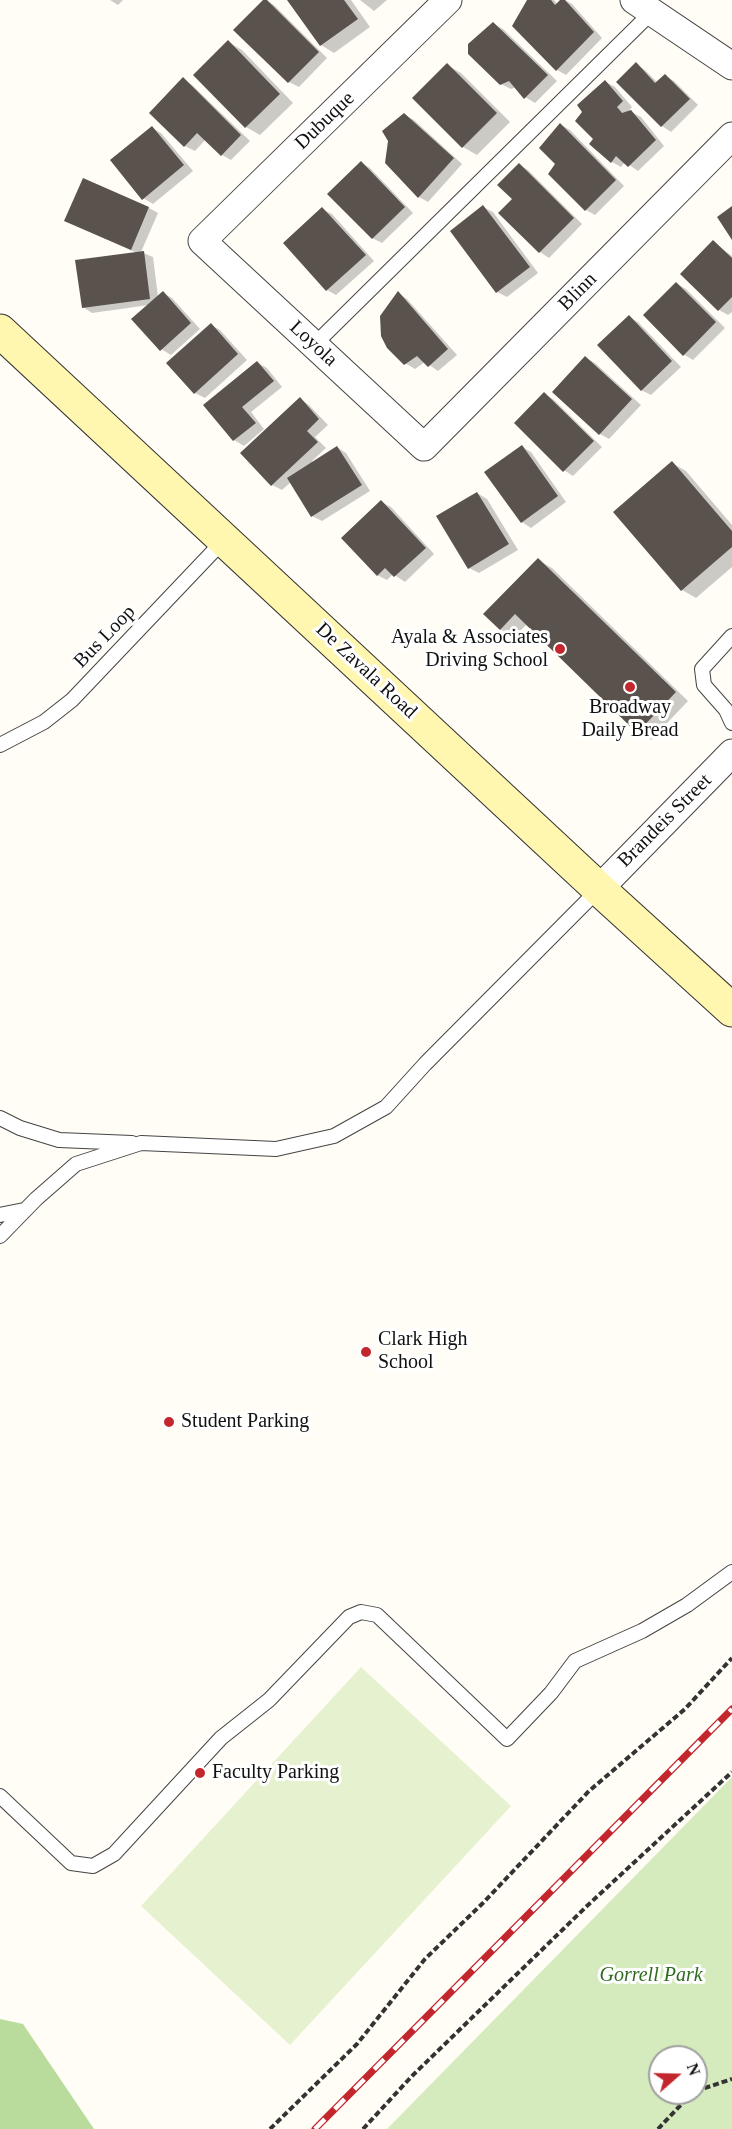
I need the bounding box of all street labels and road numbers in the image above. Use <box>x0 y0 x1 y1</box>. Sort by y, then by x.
street label: Dubuque <box>290 87 360 155</box>
street label: Blinn <box>554 268 602 316</box>
street label: Loyola <box>284 316 342 372</box>
street label: Bus Loop <box>69 600 141 674</box>
street label: De Zavala Road <box>310 618 422 724</box>
street label: Brandeis Street <box>613 769 717 873</box>

